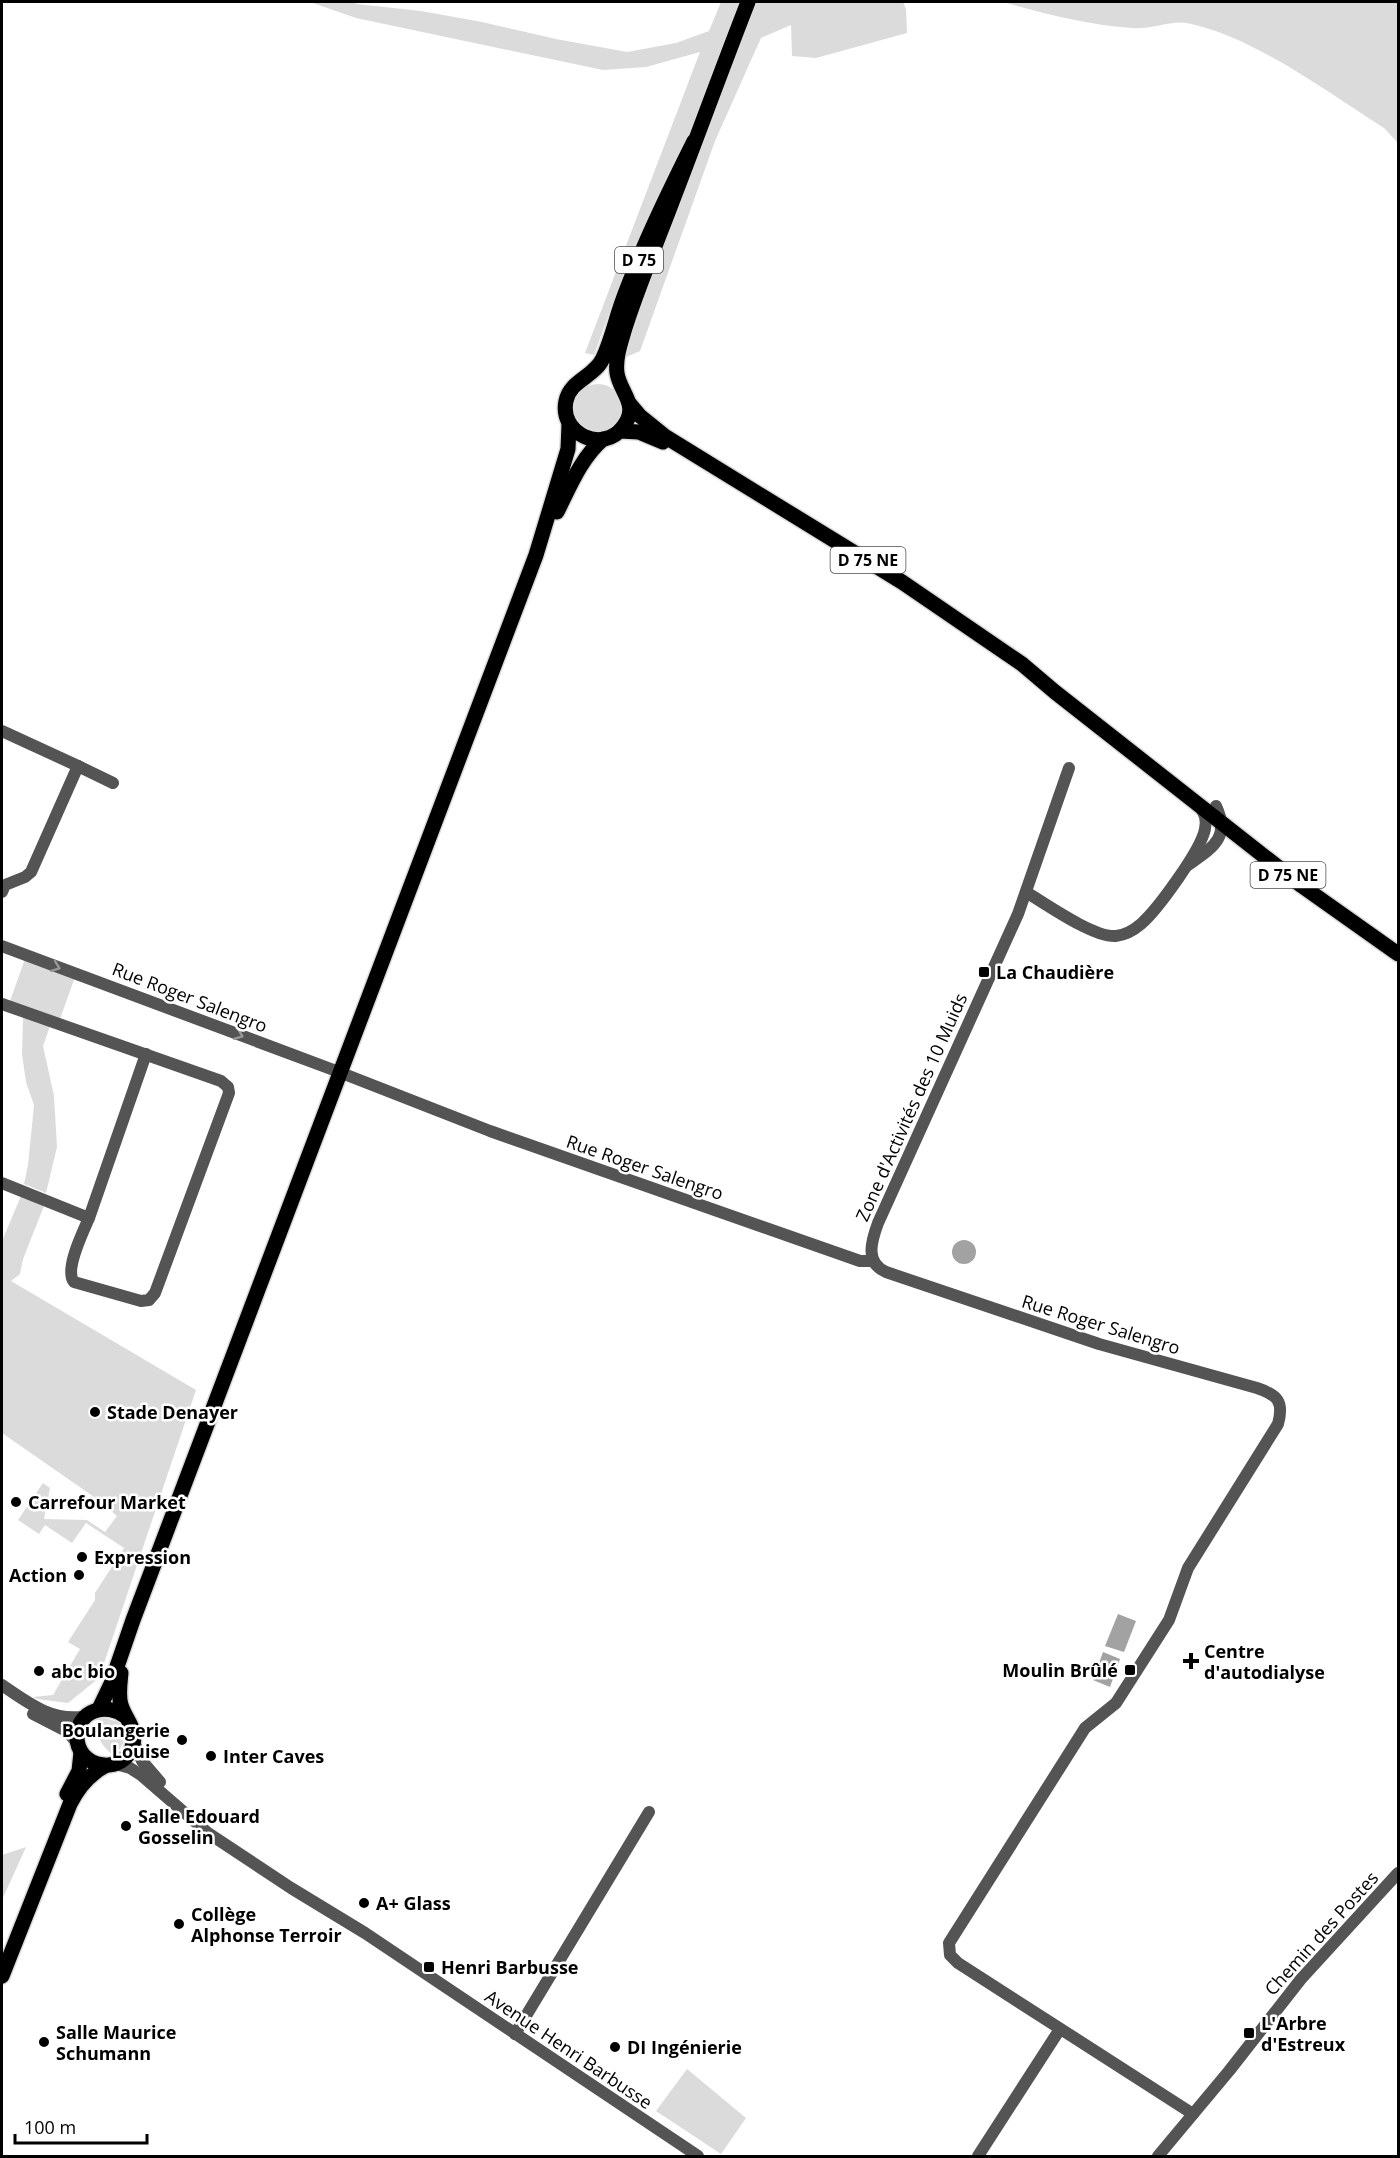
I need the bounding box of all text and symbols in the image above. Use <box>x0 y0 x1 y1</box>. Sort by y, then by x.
road number: D 75 <box>615 247 663 273</box>
road number: D 75 NE <box>830 547 906 573</box>
road number: D 75 NE <box>1250 862 1326 888</box>
street label: Rue Roger Salengro <box>109 956 271 1038</box>
one-way arrow <box>50 959 61 972</box>
place label: La Chaudière <box>996 960 1114 984</box>
marker: La Chaudière <box>977 965 991 979</box>
street label: Zone d'Activités des 10 Muids <box>850 989 972 1225</box>
one-way arrow <box>233 1028 244 1040</box>
street label: Rue Roger Salengro <box>563 1129 727 1205</box>
street label: Rue Roger Salengro <box>1019 1289 1183 1359</box>
place label: Stade Denayer <box>107 1400 238 1424</box>
marker: Stade Denayer <box>88 1405 102 1419</box>
place label: Carrefour Market <box>28 1490 186 1514</box>
marker: Carrefour Market <box>9 1495 23 1509</box>
place label: Expression <box>94 1545 191 1569</box>
marker: Expression <box>75 1550 89 1564</box>
place label: Action <box>9 1563 67 1587</box>
marker: Action <box>72 1568 86 1582</box>
place label: Centre d'autodialyse <box>1204 1639 1325 1684</box>
marker: Centre d'autodialyse <box>1182 1652 1200 1670</box>
place label: Moulin Brûlé <box>1002 1658 1118 1682</box>
place label: abc bio <box>51 1659 115 1683</box>
marker: Moulin Brûlé <box>1123 1663 1137 1677</box>
marker: abc bio <box>32 1664 46 1678</box>
place label: Boulangerie Louise <box>62 1718 170 1763</box>
marker: Boulangerie Louise <box>175 1733 189 1747</box>
place label: Inter Caves <box>223 1744 324 1768</box>
marker: Inter Caves <box>204 1749 218 1763</box>
place label: Salle Edouard Gosselin <box>138 1804 260 1849</box>
marker: Salle Edouard Gosselin <box>119 1819 133 1833</box>
street label: Chemin des Postes <box>1259 1866 1383 2000</box>
place label: A+ Glass <box>376 1891 451 1915</box>
marker: A+ Glass <box>357 1896 371 1910</box>
place label: Collège Alphonse Terroir <box>191 1902 342 1947</box>
marker: Collège Alphonse Terroir <box>172 1917 186 1931</box>
place label: Henri Barbusse <box>441 1955 578 1979</box>
marker: Henri Barbusse <box>422 1960 436 1974</box>
street label: Avenue Henri Barbusse <box>481 1984 657 2114</box>
place label: L'Arbre d'Estreux <box>1261 2011 1346 2056</box>
place label: Salle Maurice Schumann <box>56 2020 176 2065</box>
marker: L'Arbre d'Estreux <box>1242 2026 1256 2040</box>
marker: Salle Maurice Schumann <box>37 2035 51 2049</box>
place label: DI Ingénierie <box>627 2035 742 2059</box>
marker: DI Ingénierie <box>608 2040 622 2054</box>
scale bar <box>15 2107 147 2145</box>
text: 100 m <box>24 2115 76 2139</box>

